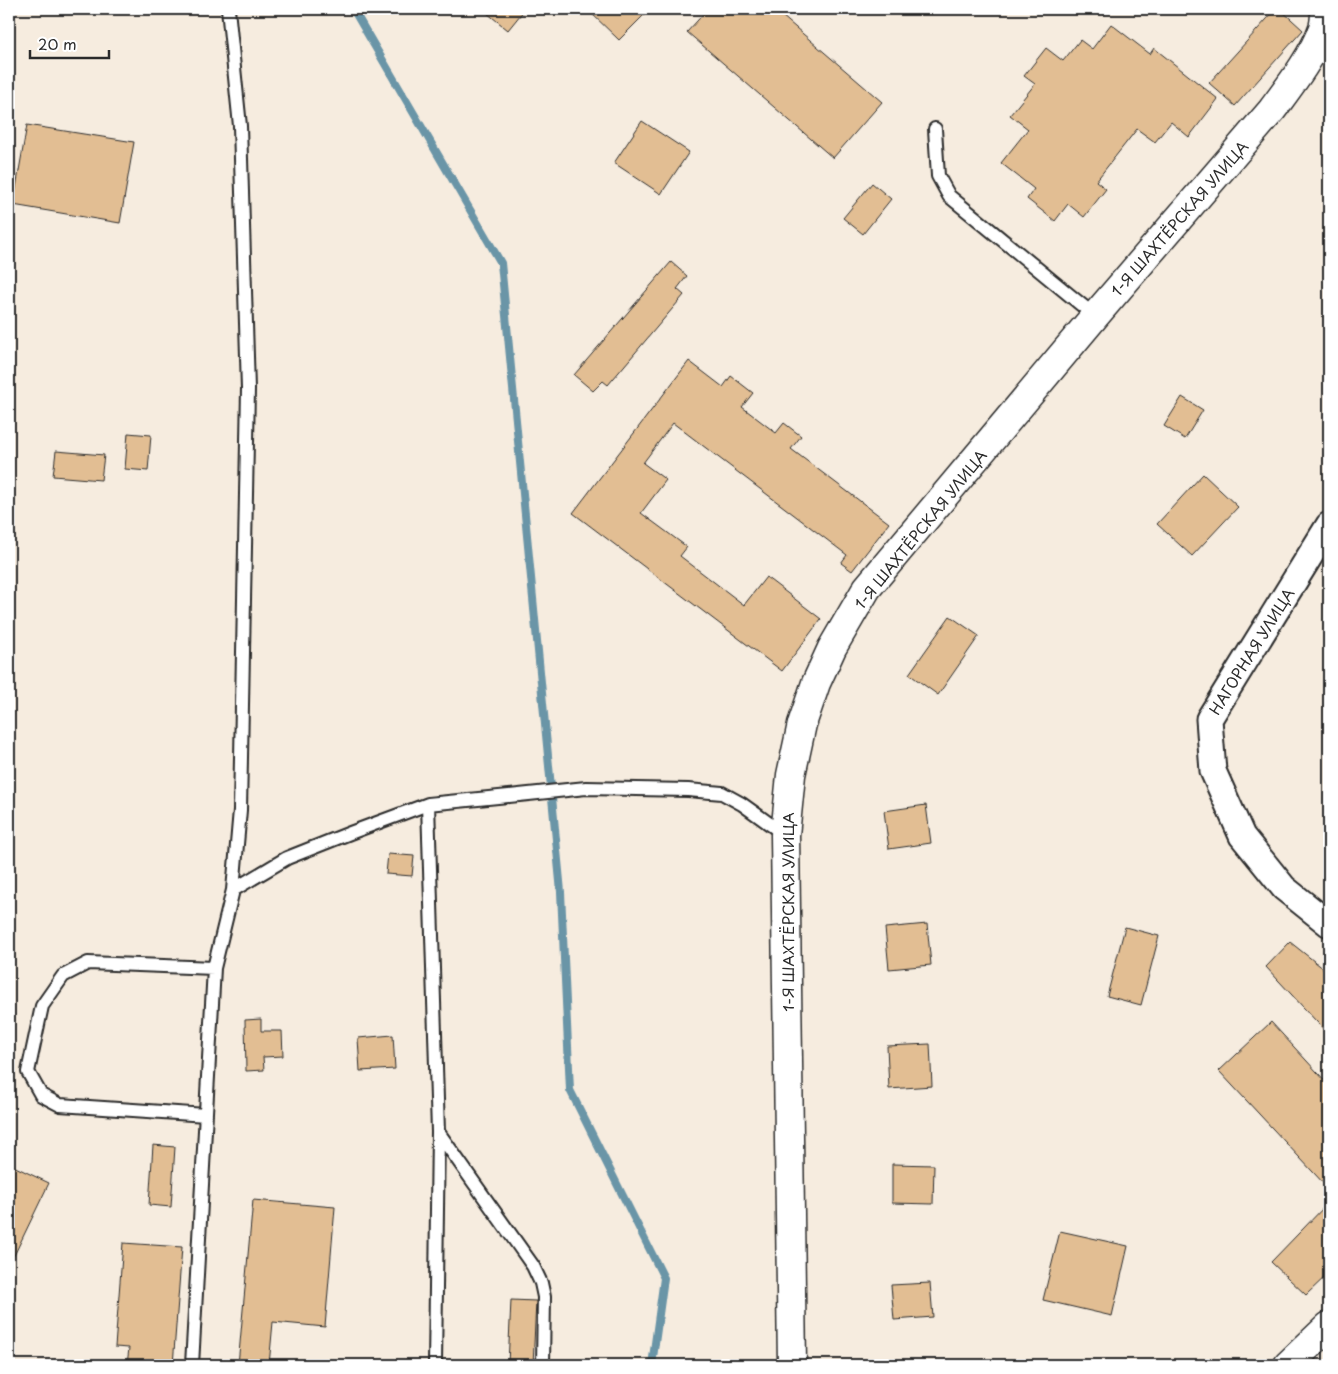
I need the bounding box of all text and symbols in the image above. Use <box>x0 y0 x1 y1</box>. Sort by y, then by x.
scale bar <box>30 28 109 60</box>
text: 20 m <box>38 32 77 55</box>
street label: 1-Я ШАХТЁРСКАЯ УЛИЦА <box>1105 135 1253 301</box>
street label: 1-Я ШАХТЁРСКАЯ УЛИЦА <box>848 444 992 614</box>
street label: НАГОРНАЯ УЛИЦА <box>1203 583 1299 719</box>
street label: 1-Я ШАХТЁРСКАЯ УЛИЦА <box>776 812 799 1012</box>

